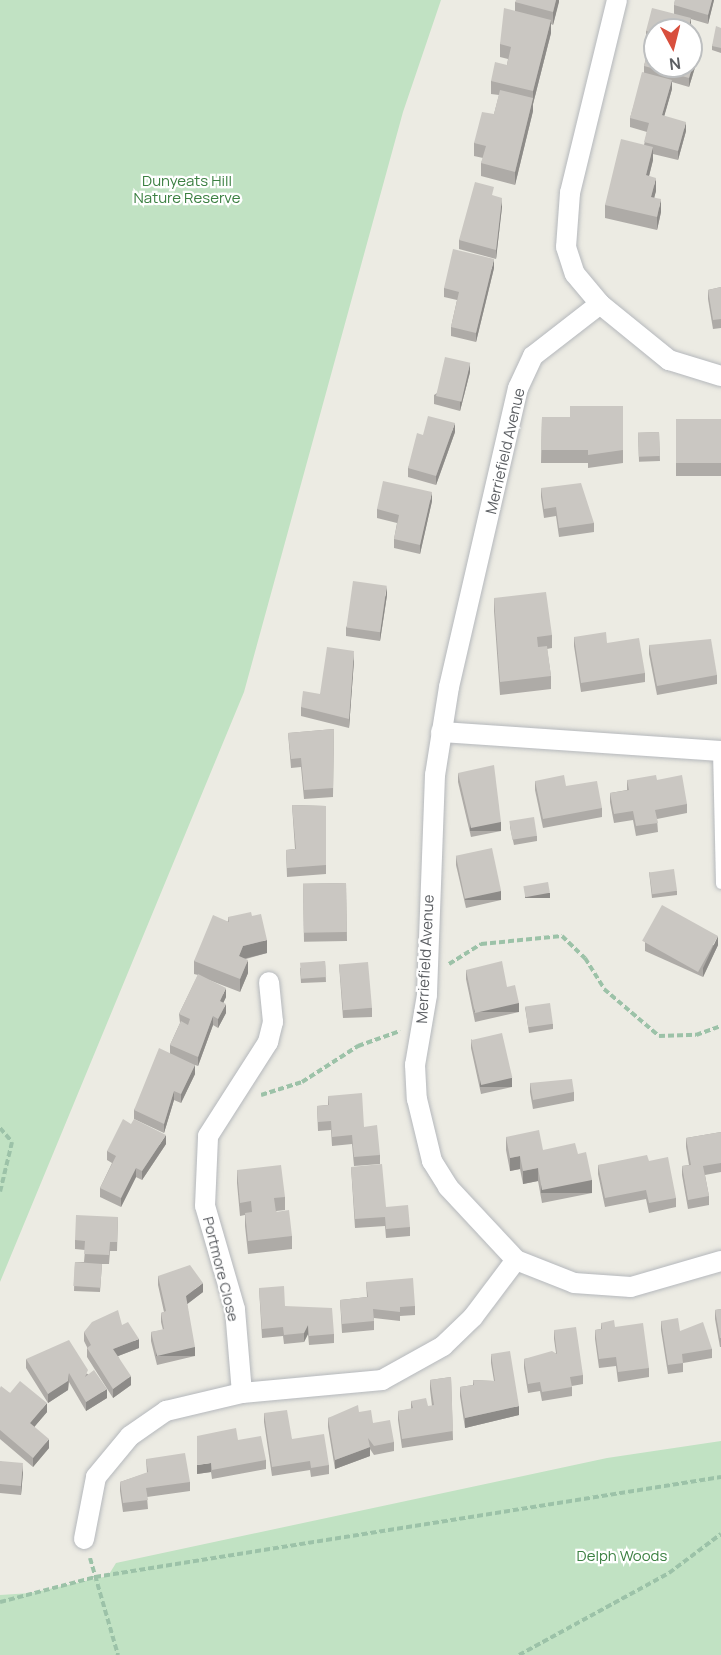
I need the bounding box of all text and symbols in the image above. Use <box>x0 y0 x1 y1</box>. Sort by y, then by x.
north arrow <box>643 18 703 78</box>
text: N <box>668 52 682 75</box>
park label: Dunyeats Hill Nature Reserve <box>134 171 240 206</box>
street label: Merriefield Avenue <box>482 386 528 516</box>
street label: Merriefield Avenue <box>413 894 437 1024</box>
street label: Portmore Close <box>199 1215 243 1323</box>
park label: Delph Woods <box>577 1547 667 1565</box>

